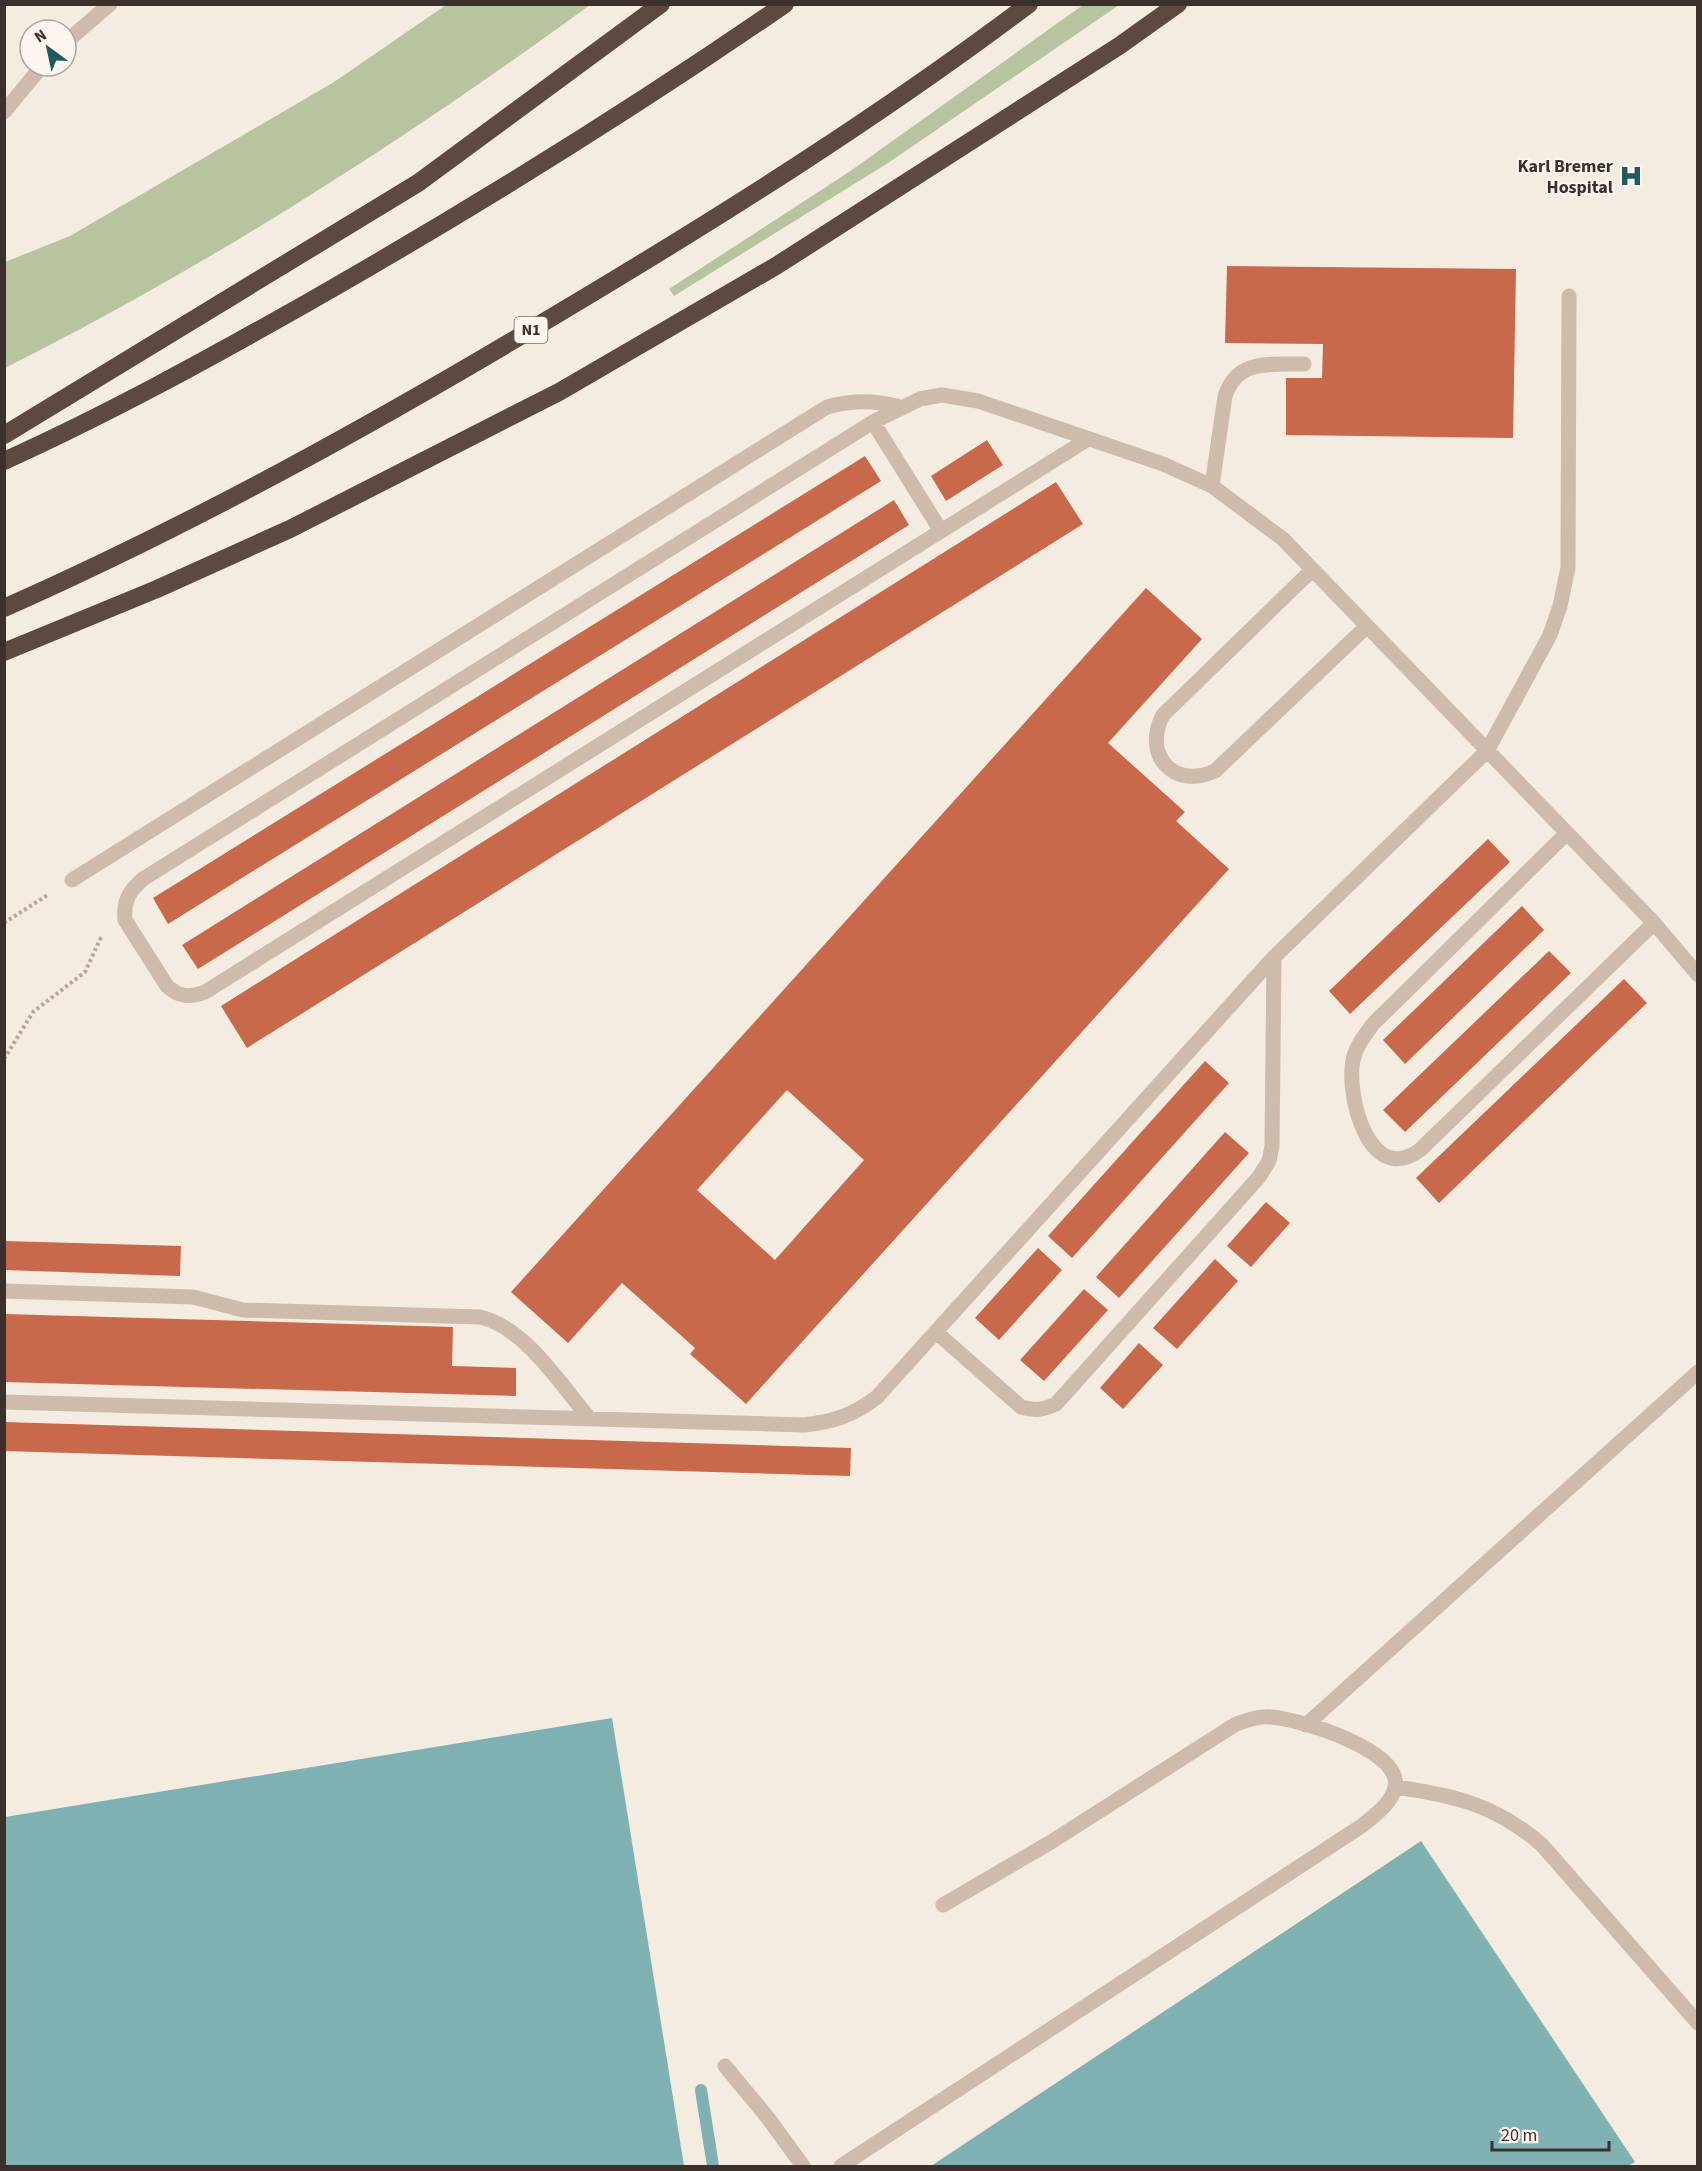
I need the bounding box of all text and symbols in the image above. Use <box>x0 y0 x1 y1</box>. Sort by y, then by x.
north arrow <box>18 18 78 78</box>
text: N <box>30 24 51 48</box>
place label: Karl Bremer Hospital <box>1517 154 1614 200</box>
hospital icon: Karl Bremer Hospital <box>1618 163 1644 189</box>
road number: N1 <box>514 317 548 343</box>
scale bar <box>1492 2114 1609 2152</box>
text: 20 m <box>1501 2123 1537 2148</box>

